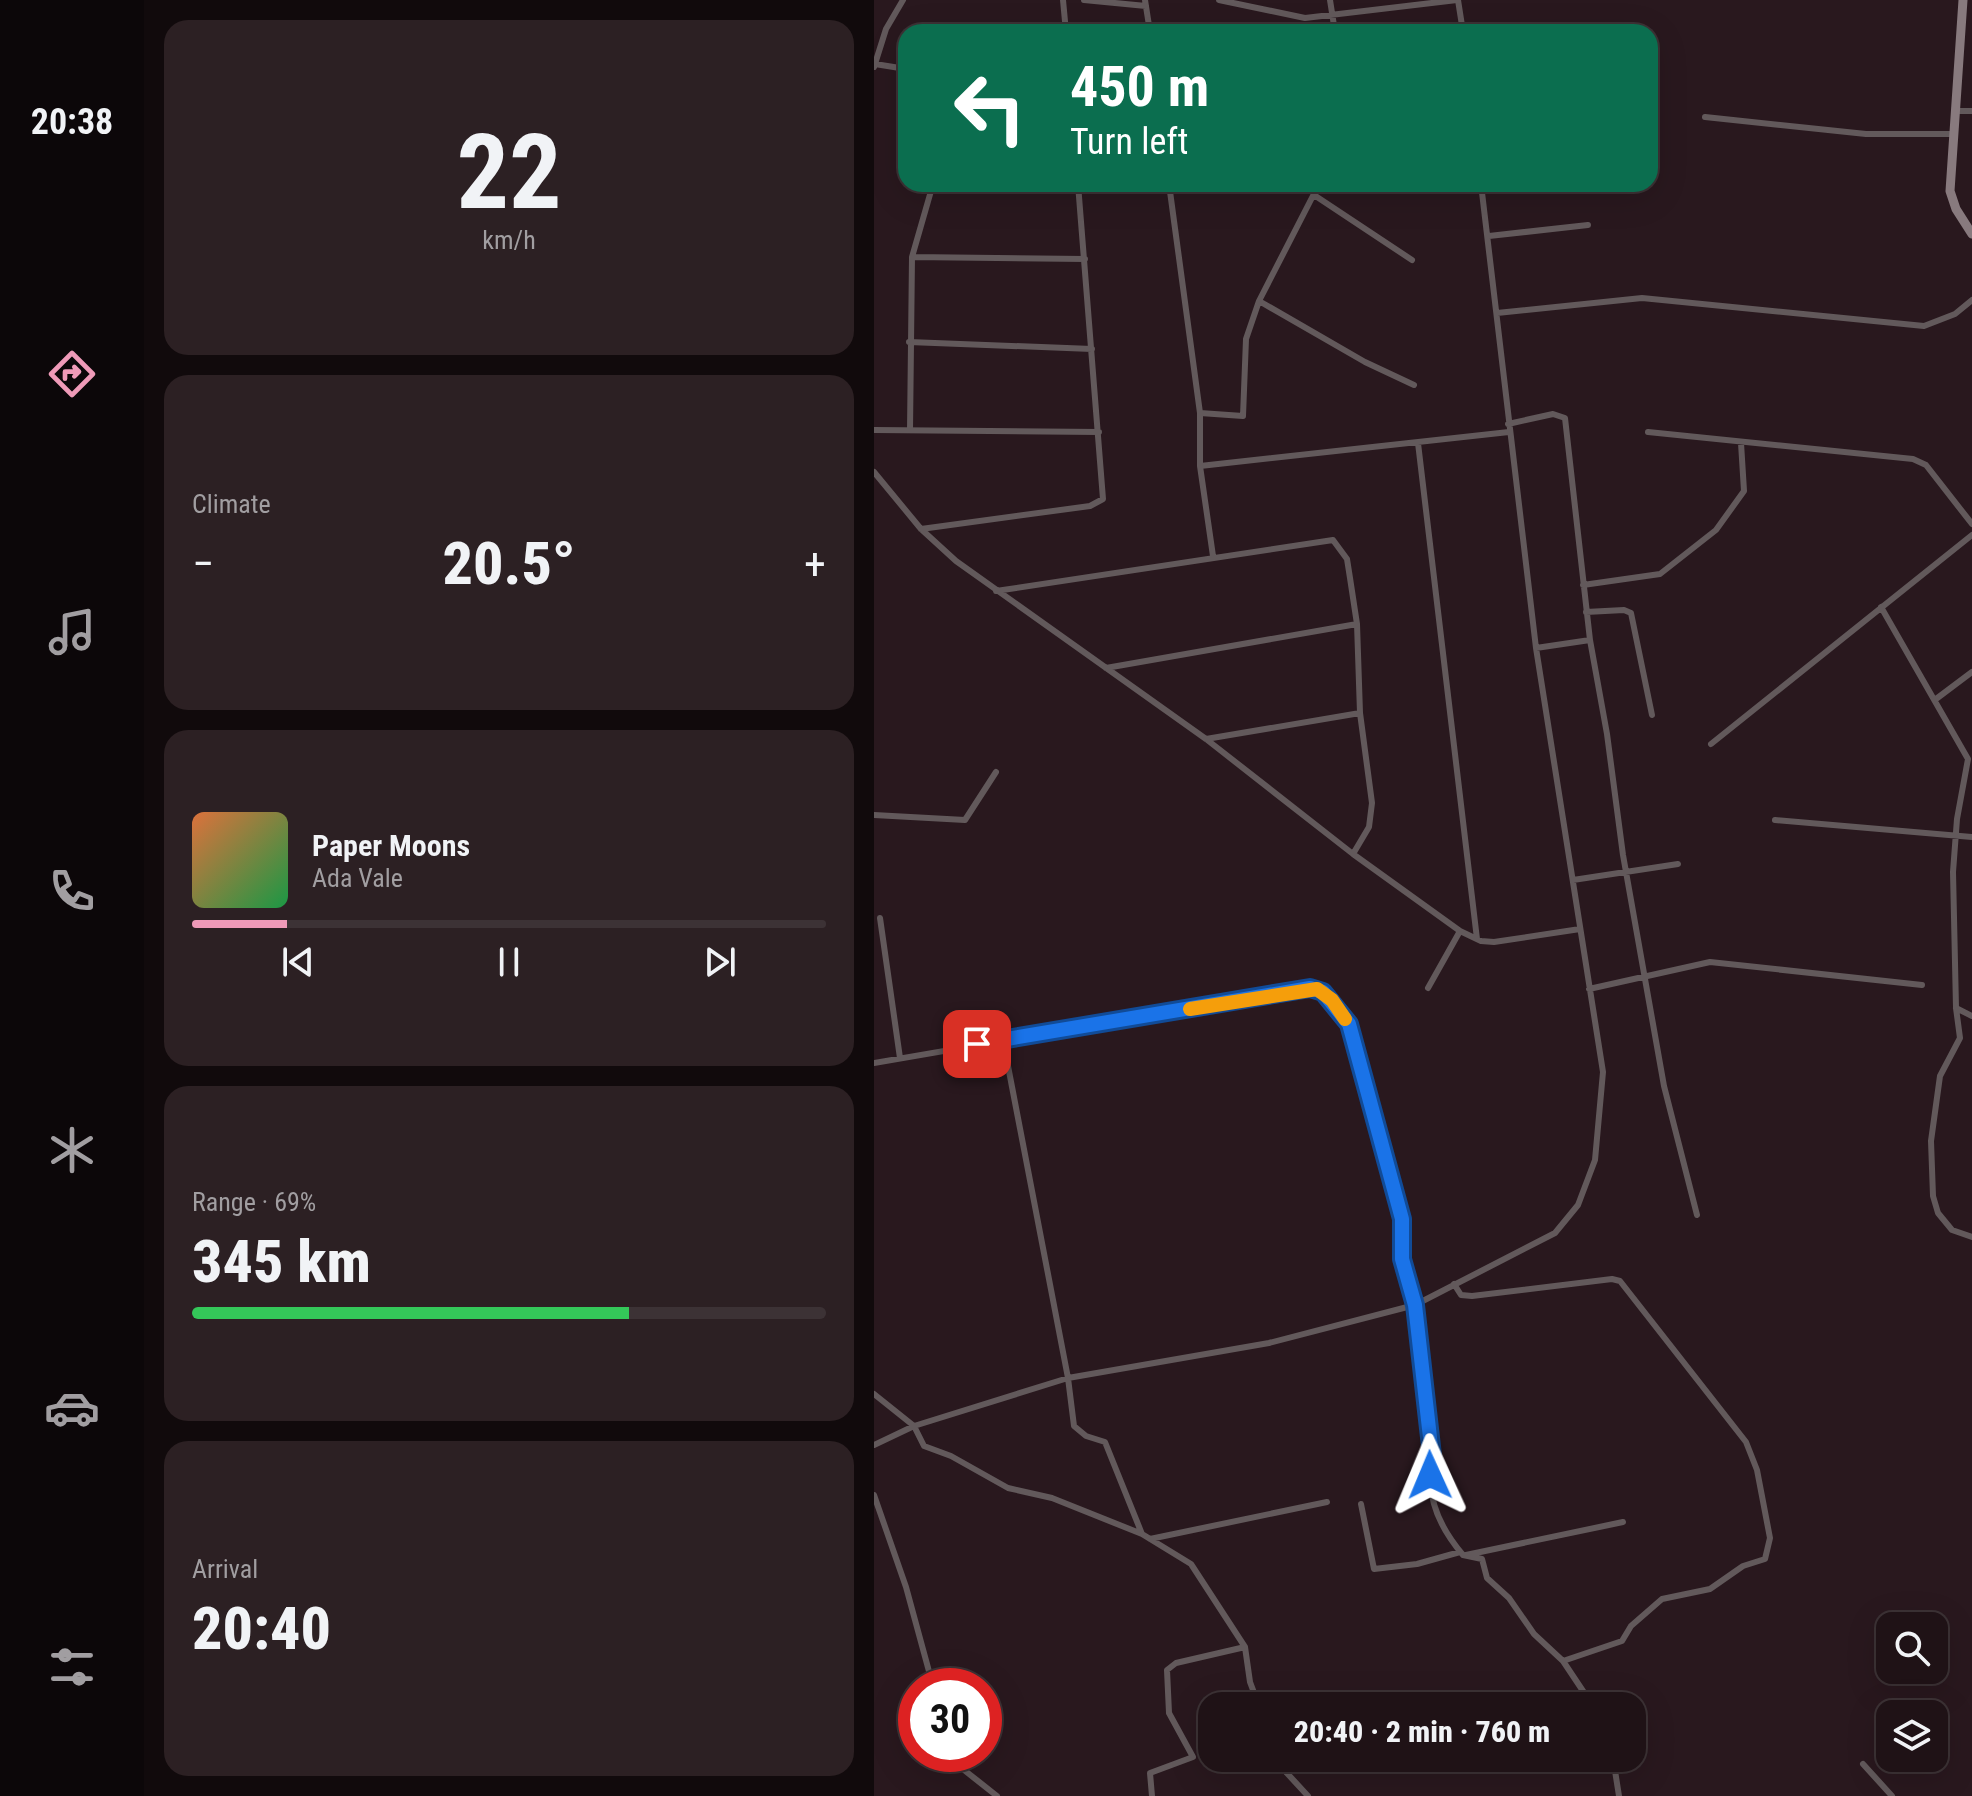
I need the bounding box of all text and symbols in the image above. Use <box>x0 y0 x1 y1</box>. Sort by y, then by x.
text: 450 m <box>1070 54 1209 120</box>
icon: left <box>938 56 1042 160</box>
text: 20:38 <box>31 101 113 143</box>
text: 22 <box>456 112 562 233</box>
text: Turn left <box>1070 121 1188 163</box>
text: km/h <box>482 225 536 255</box>
icon: directions <box>44 346 100 402</box>
text: Climate <box>192 489 271 519</box>
text: 20.5° <box>443 528 576 599</box>
text: − <box>192 538 214 590</box>
text: + <box>804 538 826 590</box>
icon: music <box>44 604 100 660</box>
text: Paper Moons <box>312 828 470 863</box>
icon: phone <box>44 863 100 919</box>
text: Ada Vale <box>312 863 403 893</box>
icon: previous <box>276 940 320 984</box>
icon: pause <box>487 940 531 984</box>
icon: next <box>698 940 742 984</box>
pin <box>943 1010 1011 1078</box>
icon: arrive <box>955 1022 999 1066</box>
icon: climate <box>44 1122 100 1178</box>
text: Range · 69% <box>192 1187 316 1217</box>
text: 345 km <box>192 1226 371 1297</box>
icon: car <box>44 1380 100 1436</box>
position arrow <box>1388 1433 1472 1517</box>
text: Arrival <box>192 1554 258 1584</box>
text: 20:40 <box>192 1593 331 1664</box>
map controls <box>1876 1612 1948 1772</box>
button: search <box>1876 1612 1948 1684</box>
icon: filters <box>44 1639 100 1695</box>
speed limit sign: 30 <box>898 1668 1002 1772</box>
button: layers <box>1876 1700 1948 1772</box>
text: 20:40 · 2 min · 760 m <box>1294 1714 1550 1749</box>

